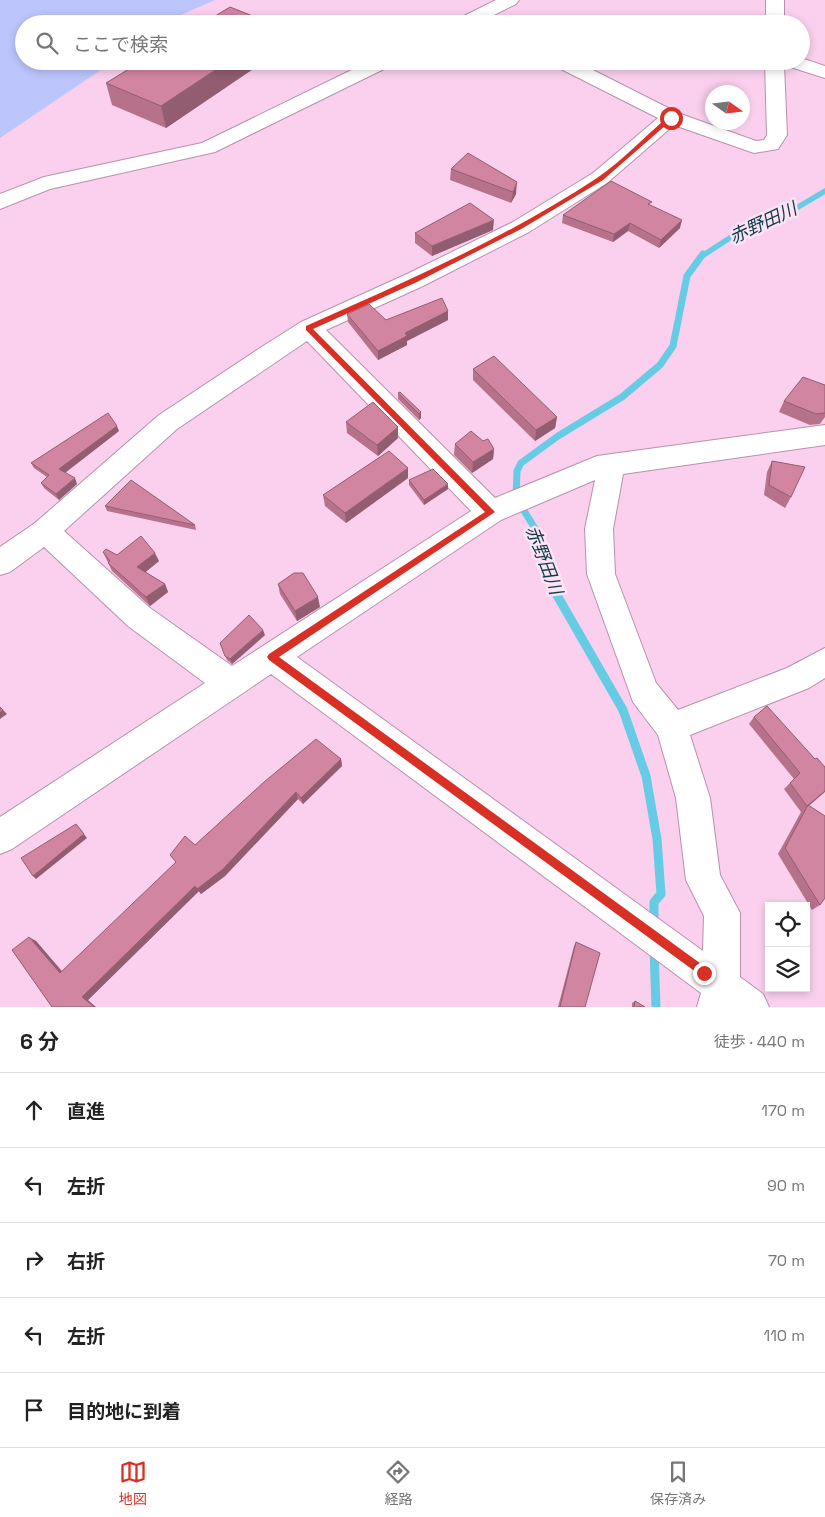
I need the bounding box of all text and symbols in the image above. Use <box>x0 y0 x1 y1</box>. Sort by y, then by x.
search box <box>15 15 810 70</box>
icon: search <box>33 29 61 57</box>
text: ここで検索 <box>73 32 168 57</box>
north arrow <box>705 85 750 130</box>
route start <box>660 107 683 130</box>
water label: 赤野田川 <box>725 196 802 248</box>
water label: 赤野田川 <box>521 522 569 599</box>
map controls <box>765 902 810 992</box>
button: locate <box>765 902 810 947</box>
button: layers <box>765 947 810 992</box>
route end <box>693 962 716 985</box>
text: 6 分 <box>20 1028 59 1055</box>
text: 徒歩 · 440 m <box>714 1031 805 1052</box>
icon: ahead <box>20 1096 48 1124</box>
text: 直進 <box>67 1099 105 1124</box>
text: 170 m <box>761 1100 805 1121</box>
icon: left <box>20 1171 48 1199</box>
text: 左折 <box>67 1174 105 1199</box>
text: 90 m <box>767 1175 805 1196</box>
icon: right <box>20 1246 48 1274</box>
text: 右折 <box>67 1249 105 1274</box>
text: 70 m <box>768 1250 805 1271</box>
icon: left <box>20 1321 48 1349</box>
text: 左折 <box>67 1324 105 1349</box>
text: 110 m <box>763 1325 805 1346</box>
icon: arrive <box>20 1396 48 1424</box>
text: 目的地に到着 <box>67 1399 181 1424</box>
tab: 地図 <box>119 1458 147 1508</box>
tab: 経路 <box>384 1458 412 1508</box>
tab: 保存済み <box>650 1458 706 1508</box>

